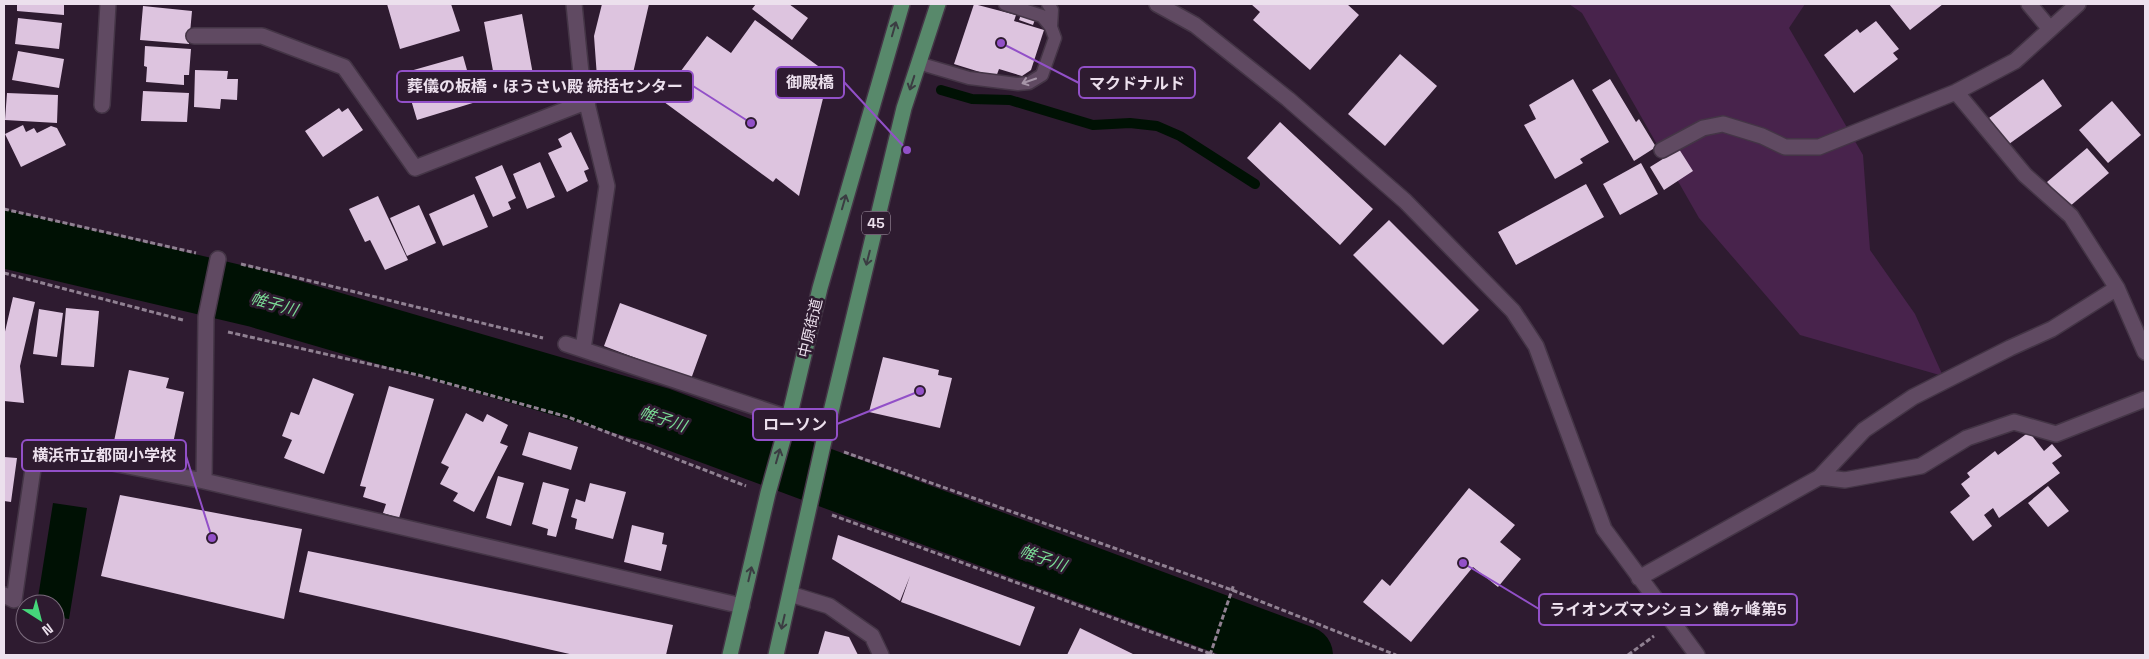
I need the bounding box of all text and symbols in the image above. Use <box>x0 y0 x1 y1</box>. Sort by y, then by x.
one-way arrow <box>890 21 900 37</box>
callout: 御殿橋 <box>776 67 844 98</box>
callout: マクドナルド <box>1079 67 1195 98</box>
callout: 葬儀の板橋・ほうさい殿 統括センター <box>397 71 693 102</box>
text: 御殿橋 <box>786 72 834 93</box>
text: マクドナルド <box>1089 73 1185 94</box>
one-way arrow <box>907 75 916 91</box>
text: 葬儀の板橋・ほうさい殿 統括センター <box>407 76 683 97</box>
one-way arrow <box>1021 76 1037 86</box>
one-way arrow <box>840 194 850 210</box>
road number: 45 <box>862 212 890 234</box>
one-way arrow <box>863 249 872 265</box>
water label: 帷子川 <box>248 287 302 321</box>
street label: 中原街道 <box>794 297 826 359</box>
water label: 帷子川 <box>637 401 691 437</box>
callout: ローソン <box>753 409 837 440</box>
text: ローソン <box>763 414 827 435</box>
callout: 横浜市立都岡小学校 <box>22 440 186 471</box>
text: 横浜市立都岡小学校 <box>32 445 176 466</box>
one-way arrow <box>774 448 784 464</box>
water label: 帷子川 <box>1017 540 1071 577</box>
one-way arrow <box>746 566 755 582</box>
north arrow <box>15 594 65 644</box>
callout: ライオンズマンション 鶴ヶ峰第5 <box>1539 594 1797 625</box>
text: ライオンズマンション 鶴ヶ峰第5 <box>1549 599 1787 620</box>
one-way arrow <box>778 614 787 630</box>
text: N <box>39 619 57 640</box>

